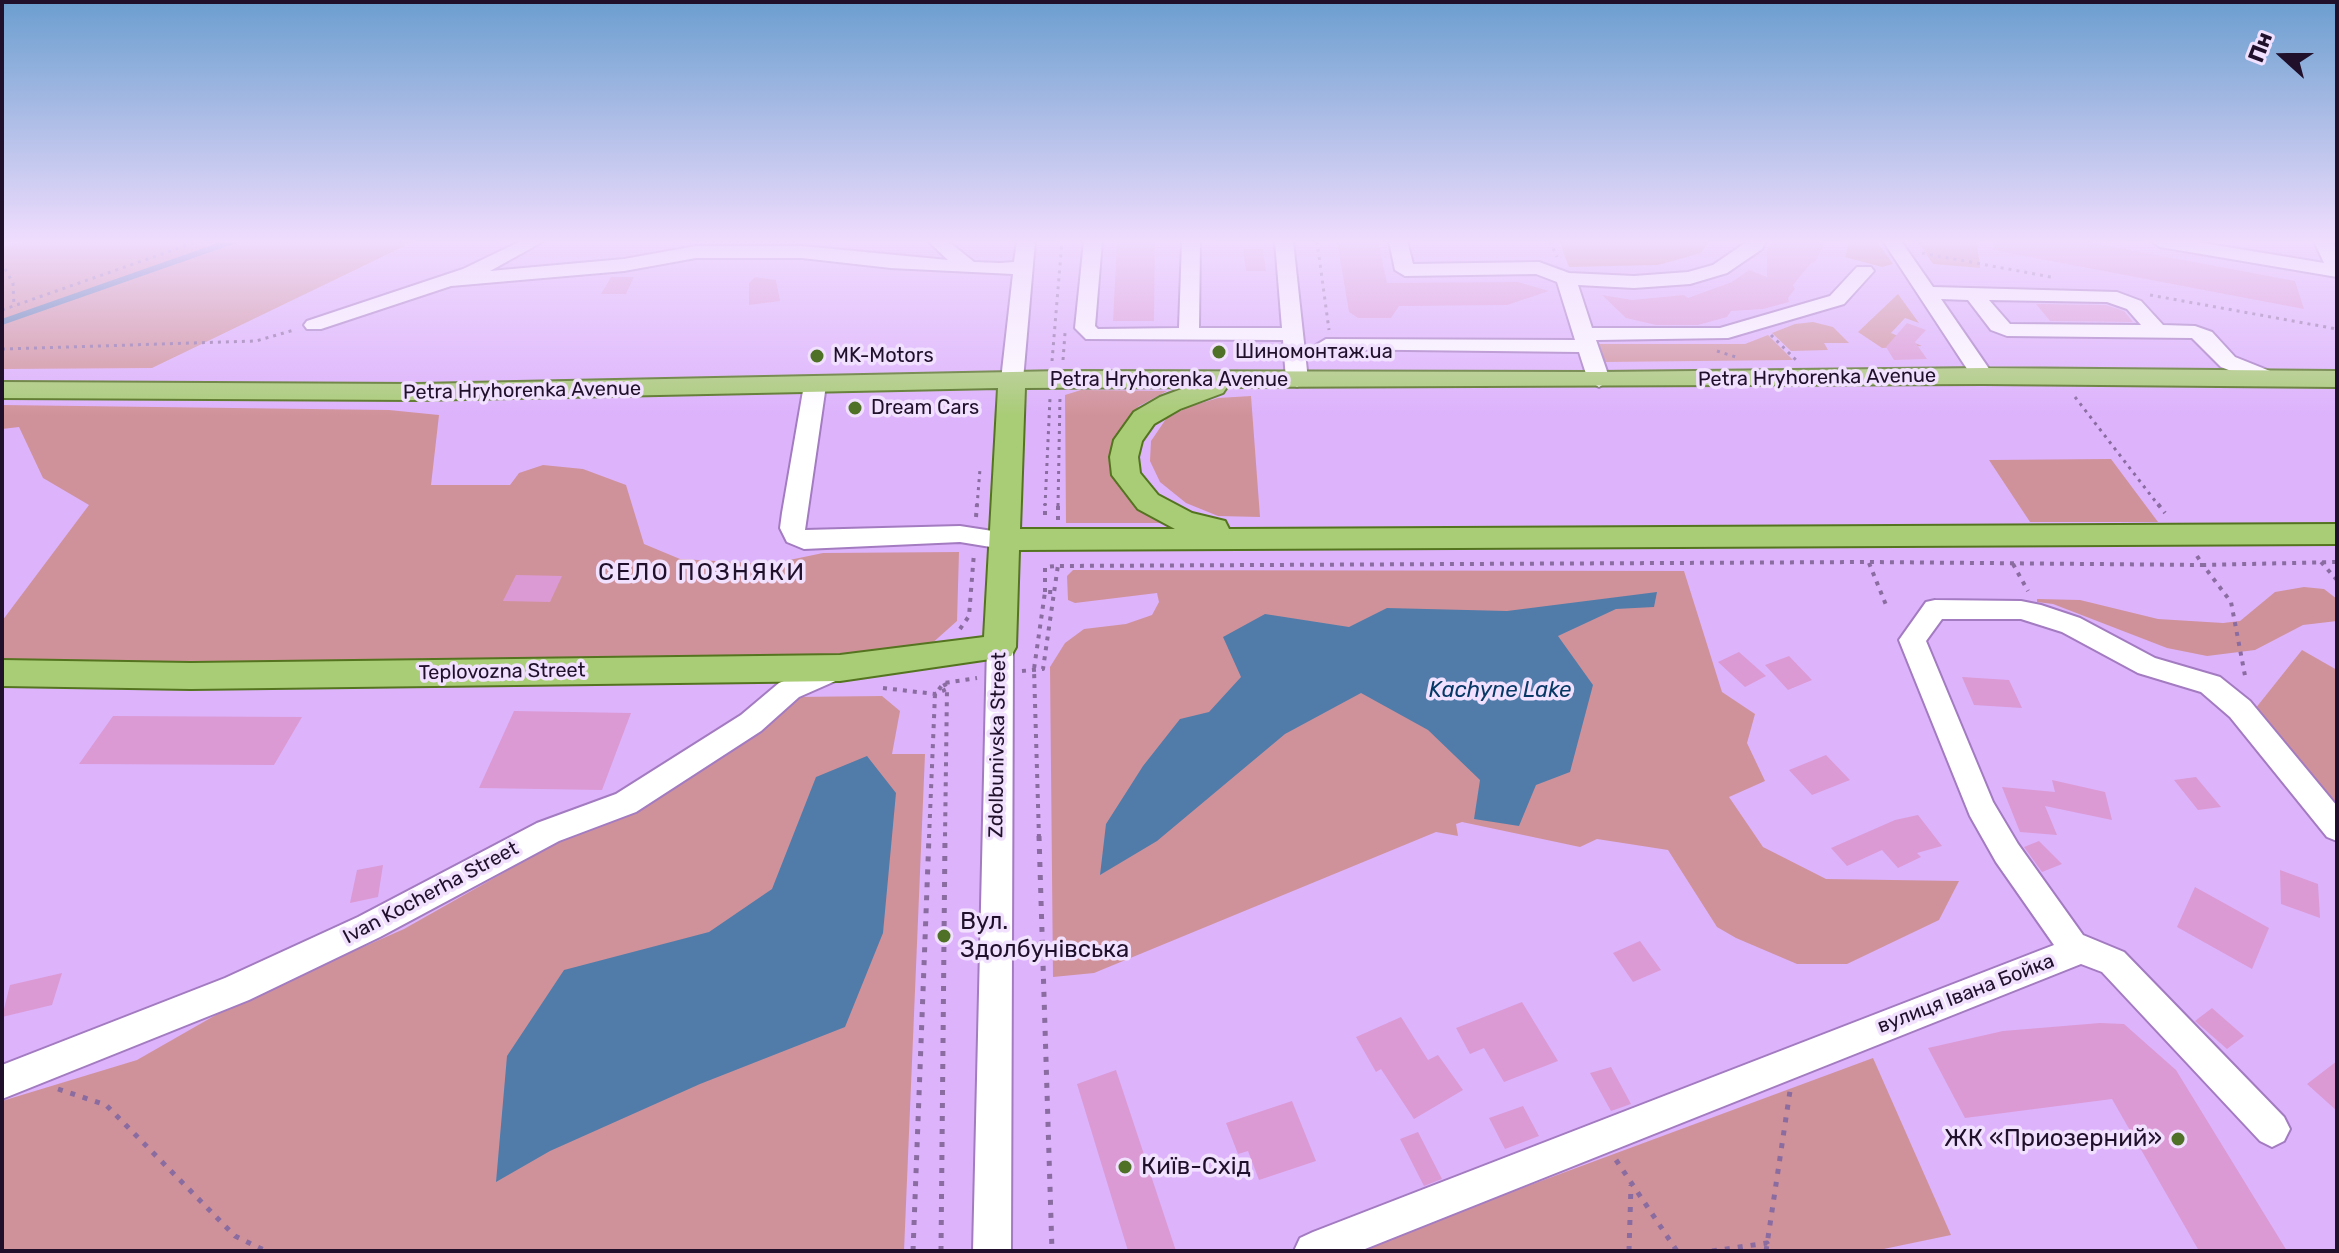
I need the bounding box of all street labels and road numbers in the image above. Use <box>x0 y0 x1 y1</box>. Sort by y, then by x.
street label: Petra Hryhorenka Avenue <box>1698 364 1936 392</box>
street label: Petra Hryhorenka Avenue <box>1050 368 1288 392</box>
street label: Petra Hryhorenka Avenue <box>403 377 641 405</box>
street label: Zdolbunivska Street <box>984 652 1012 838</box>
street label: Teplovozna Street <box>418 659 586 685</box>
street label: Ivan Kocherha Street <box>339 837 523 949</box>
street label: вулиця Івана Бойка <box>1874 949 2058 1039</box>

